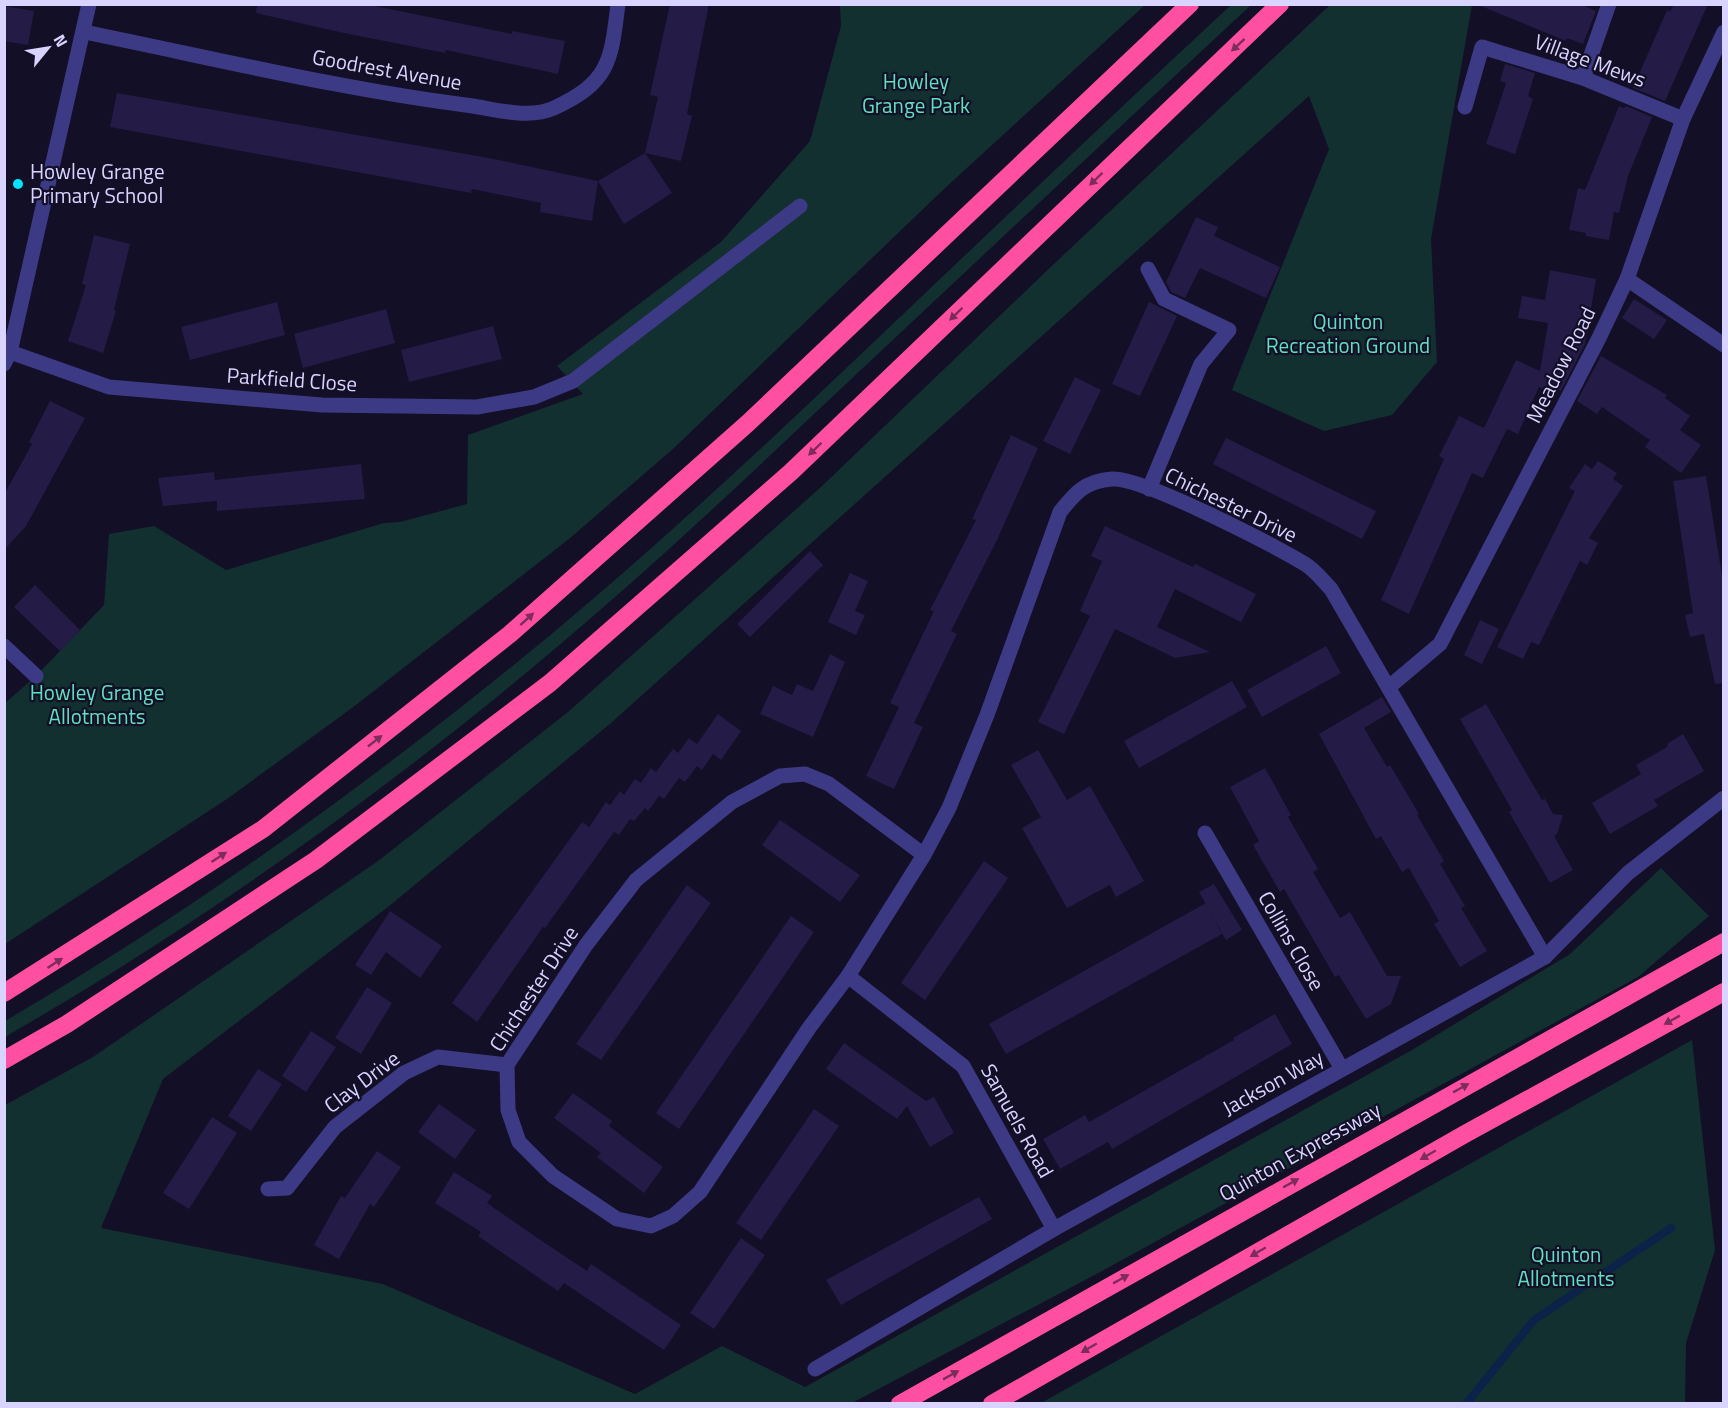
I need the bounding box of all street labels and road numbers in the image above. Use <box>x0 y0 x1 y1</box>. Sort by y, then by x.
street label: Village Mews <box>1530 25 1651 95</box>
street label: Goodrest Avenue <box>310 40 464 98</box>
street label: Meadow Road <box>1517 301 1603 428</box>
street label: Parkfield Close <box>226 358 358 400</box>
street label: Chichester Drive <box>1160 458 1303 550</box>
street label: Collins Close <box>1251 885 1333 996</box>
street label: Chichester Drive <box>481 919 586 1058</box>
street label: Jackson Way <box>1216 1041 1329 1123</box>
street label: Clay Drive <box>317 1042 406 1120</box>
street label: Samuels Road <box>973 1058 1062 1183</box>
street label: Quinton Expressway <box>1213 1093 1386 1209</box>

